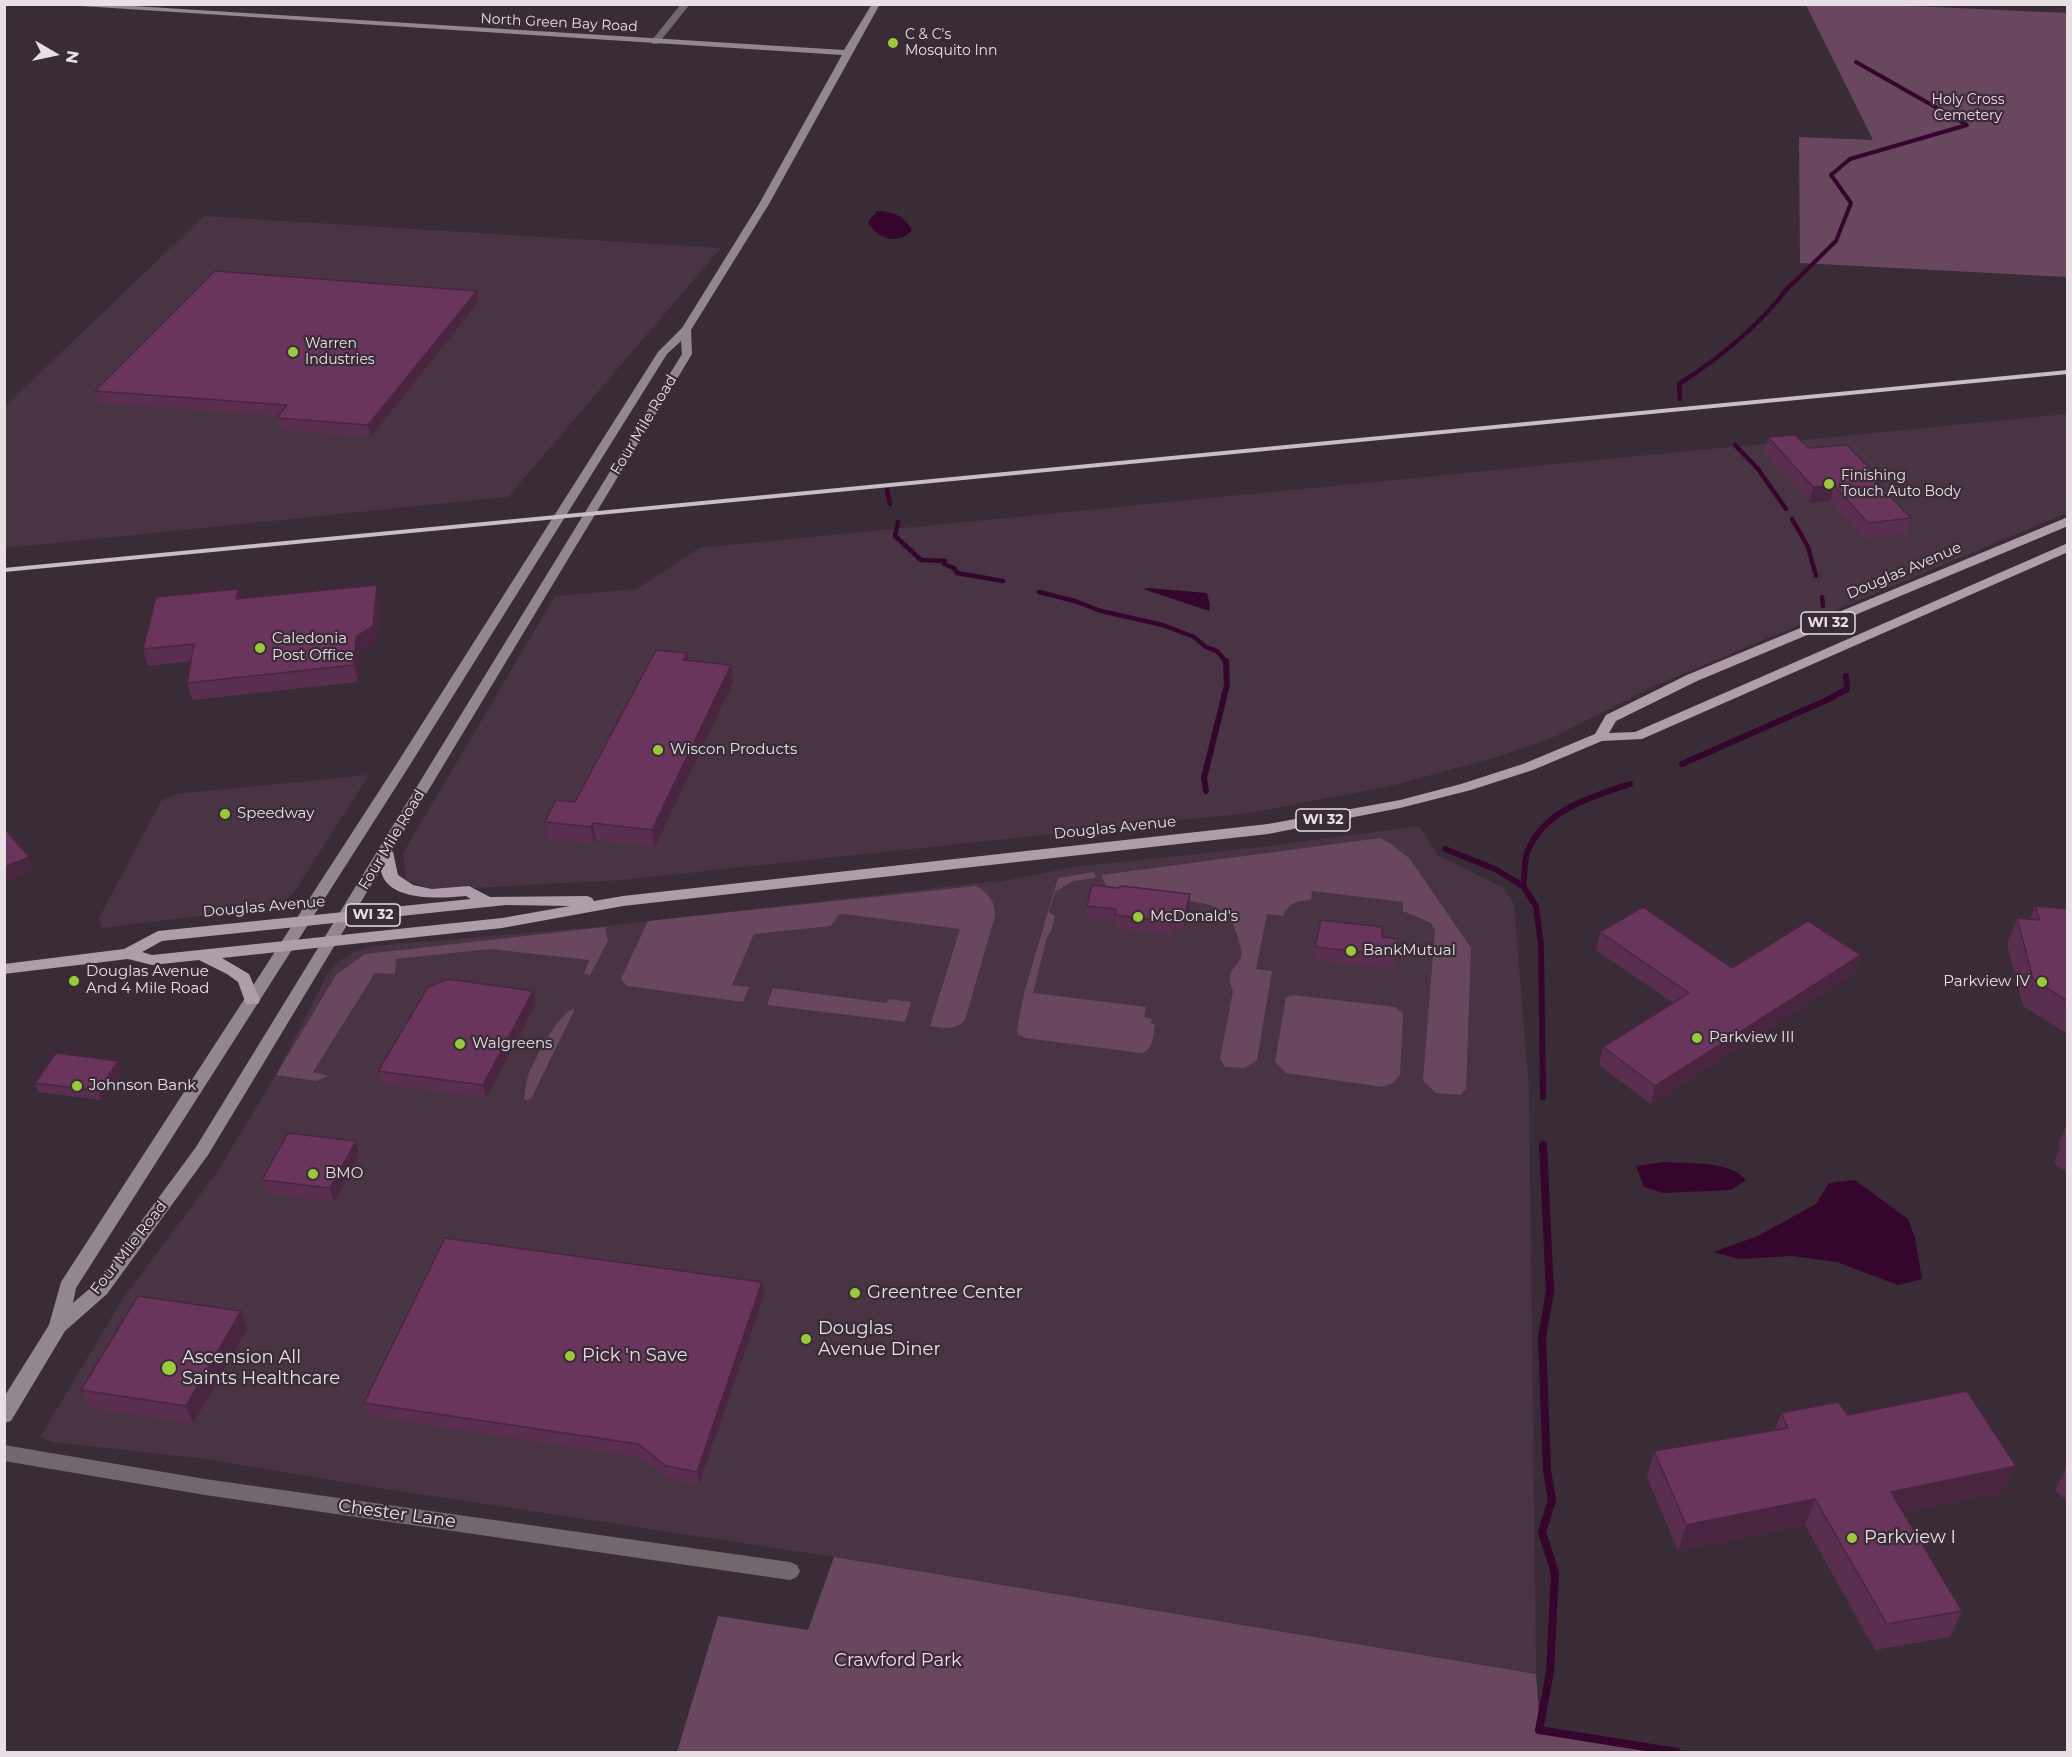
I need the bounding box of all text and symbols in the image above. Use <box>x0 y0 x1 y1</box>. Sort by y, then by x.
street label: North Green Bay Road <box>480 10 638 36</box>
north arrow <box>24 24 84 84</box>
place label: C & C's Mosquito Inn <box>905 27 998 60</box>
marker: C & C's Mosquito Inn <box>886 36 900 50</box>
text: N <box>62 49 83 65</box>
park label: Holy Cross Cemetery <box>1932 92 2004 124</box>
place label: Warren Industries <box>305 336 375 368</box>
marker: Warren Industries <box>286 345 300 359</box>
street label: Four Mile Road <box>607 372 681 478</box>
place label: Finishing Touch Auto Body <box>1841 468 1961 500</box>
marker: Finishing Touch Auto Body <box>1822 477 1836 491</box>
street label: Douglas Avenue <box>1844 539 1964 603</box>
road number: WI 32 <box>1801 612 1855 634</box>
place label: Caledonia Post Office <box>272 630 353 665</box>
marker: Caledonia Post Office <box>253 641 267 655</box>
place label: Wiscon Products <box>670 741 797 759</box>
marker: Wiscon Products <box>651 743 665 757</box>
street label: Four Mile Road <box>355 787 429 893</box>
place label: Speedway <box>237 805 314 823</box>
marker: Speedway <box>218 807 232 821</box>
road number: WI 32 <box>1296 809 1350 831</box>
street label: Douglas Avenue <box>1053 813 1177 843</box>
street label: Douglas Avenue <box>202 893 326 921</box>
road number: WI 32 <box>346 904 400 926</box>
place label: McDonald's <box>1150 908 1238 926</box>
marker: McDonald's <box>1131 910 1145 924</box>
place label: BankMutual <box>1363 942 1456 960</box>
marker: BankMutual <box>1344 944 1358 958</box>
place label: Douglas Avenue And 4 Mile Road <box>86 963 209 998</box>
place label: Parkview IV <box>1943 973 2030 991</box>
marker: Douglas Avenue And 4 Mile Road <box>67 974 81 988</box>
marker: Parkview IV <box>2035 975 2049 989</box>
place label: Parkview III <box>1709 1029 1795 1047</box>
marker: Parkview III <box>1690 1031 1704 1045</box>
place label: Walgreens <box>472 1035 552 1053</box>
marker: Walgreens <box>453 1037 467 1051</box>
place label: Johnson Bank <box>89 1077 196 1095</box>
marker: Johnson Bank <box>70 1079 84 1093</box>
place label: BMO <box>325 1165 363 1183</box>
marker: BMO <box>306 1167 320 1181</box>
street label: Four Mile Road <box>87 1198 171 1298</box>
place label: Greentree Center <box>867 1282 1023 1304</box>
marker: Greentree Center <box>848 1286 862 1300</box>
place label: Douglas Avenue Diner <box>818 1318 941 1360</box>
marker: Douglas Avenue Diner <box>799 1332 813 1346</box>
place label: Pick 'n Save <box>582 1345 688 1367</box>
place label: Ascension All Saints Healthcare <box>182 1347 340 1390</box>
marker: Pick 'n Save <box>563 1349 577 1363</box>
marker: Ascension All Saints Healthcare <box>160 1359 178 1377</box>
street label: Chester Lane <box>337 1495 457 1533</box>
place label: Parkview I <box>1864 1527 1956 1549</box>
marker: Parkview I <box>1845 1531 1859 1545</box>
park label: Crawford Park <box>834 1650 962 1672</box>

